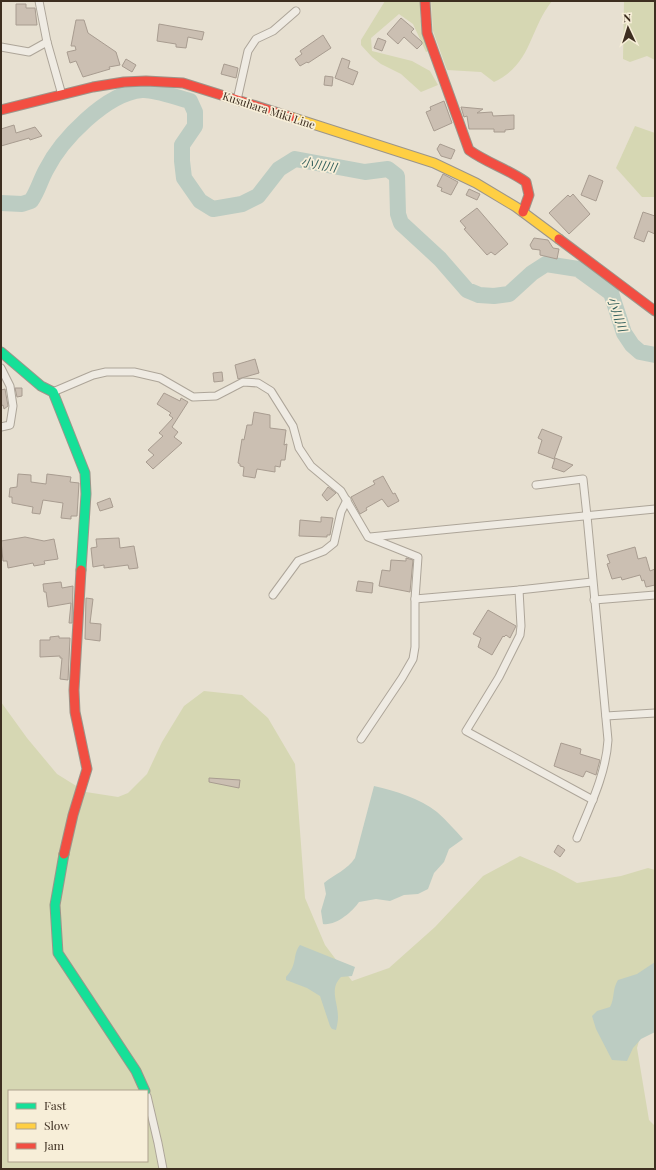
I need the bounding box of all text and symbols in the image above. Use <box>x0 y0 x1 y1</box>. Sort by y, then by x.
north arrow <box>608 8 648 48</box>
text: N <box>623 10 632 25</box>
street label: Kusuhara Miki Line <box>221 88 318 132</box>
water label: 小川川 <box>300 153 340 175</box>
water label: 小川川 <box>604 294 632 336</box>
legend <box>8 1090 148 1162</box>
text: Fast <box>44 1097 67 1113</box>
text: Slow <box>44 1117 70 1133</box>
text: Jam <box>43 1137 65 1153</box>

